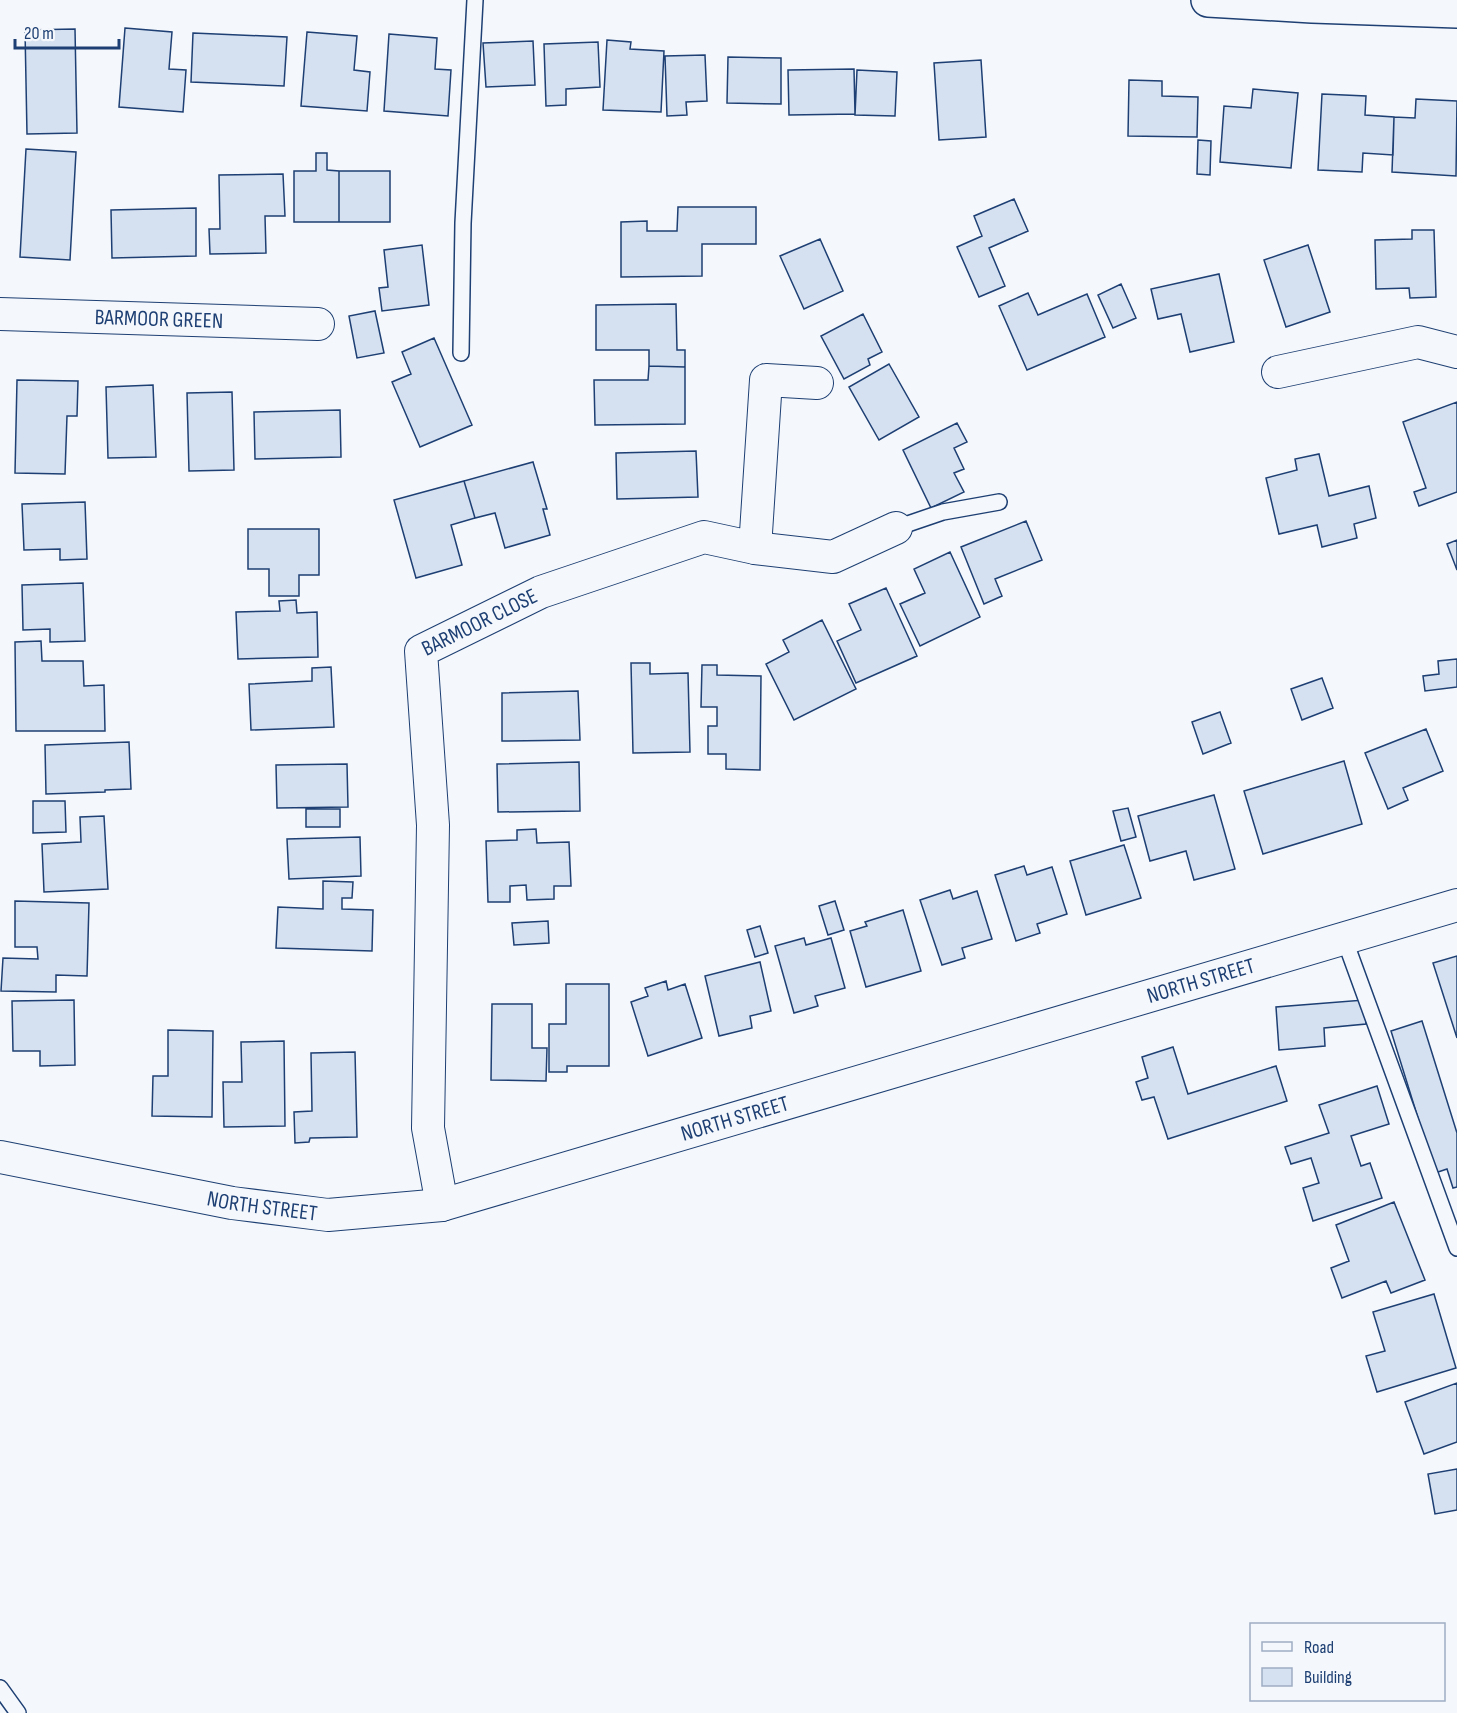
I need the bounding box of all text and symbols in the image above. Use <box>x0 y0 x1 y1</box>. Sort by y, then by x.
scale bar <box>15 12 118 50</box>
text: 20 m <box>24 23 54 44</box>
street label: BARMOOR GREEN <box>94 303 224 335</box>
street label: BARMOOR CLOSE <box>417 582 542 662</box>
street label: NORTH STREET <box>1144 952 1258 1009</box>
street label: NORTH STREET <box>678 1090 792 1147</box>
street label: NORTH STREET <box>205 1185 319 1227</box>
legend <box>1250 1623 1445 1701</box>
text: Road <box>1304 1637 1334 1658</box>
text: Building <box>1304 1667 1352 1688</box>

